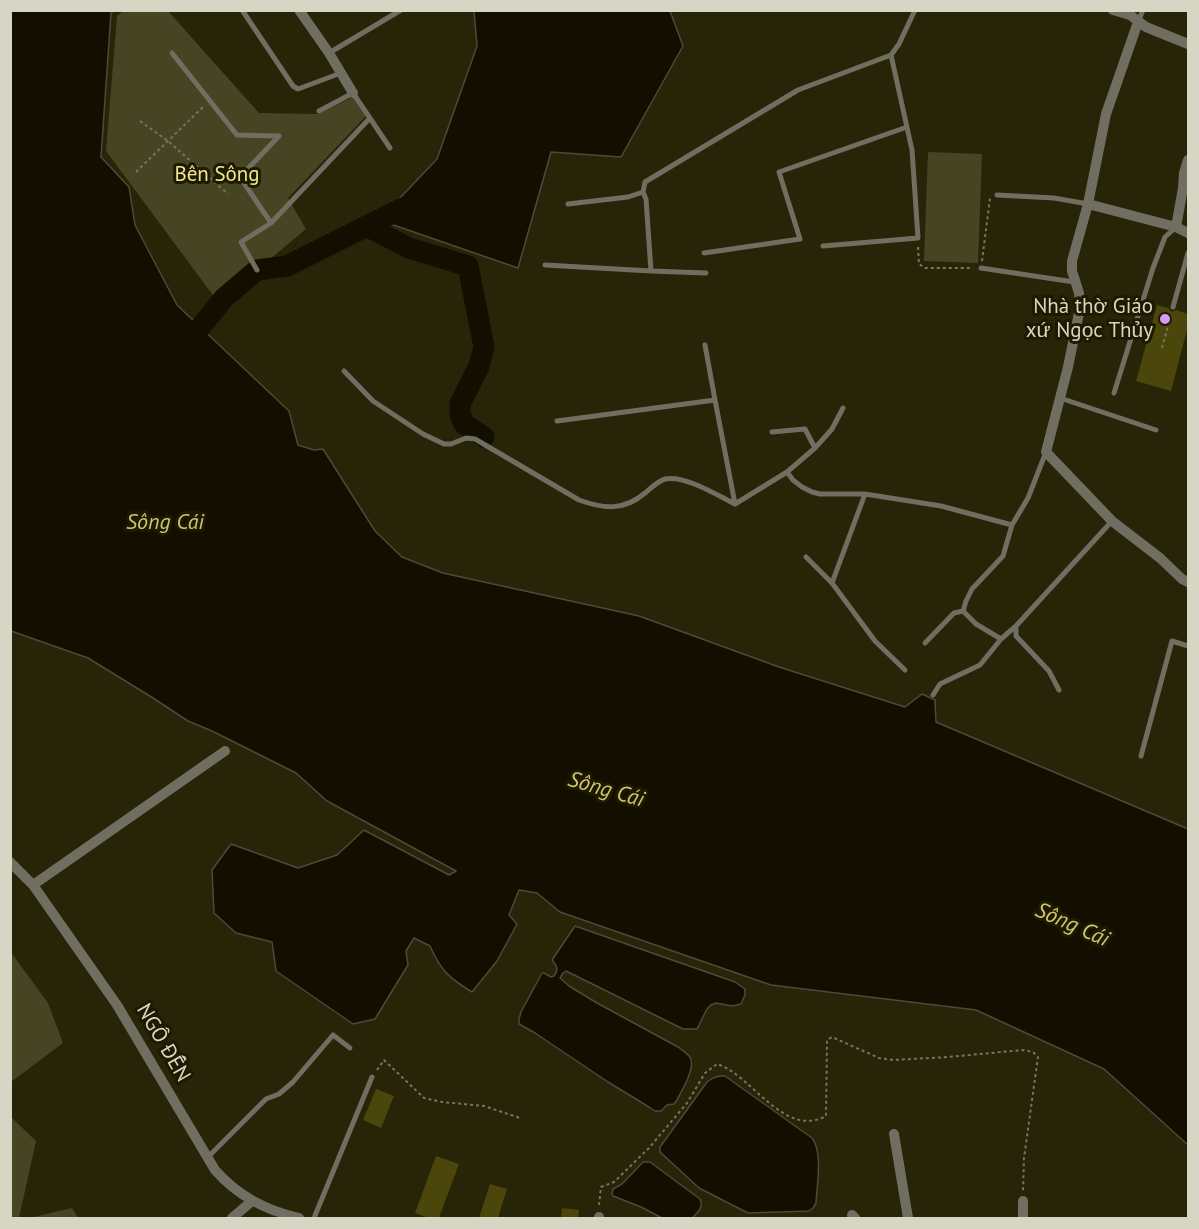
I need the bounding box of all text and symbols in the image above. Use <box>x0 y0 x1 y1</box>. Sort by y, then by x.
park label: Bên Sông <box>174 162 260 188</box>
place label: Nhà thờ Giáo xứ Ngọc Thủy <box>1026 294 1153 344</box>
marker: Nhà thờ Giáo xứ Ngọc Thủy <box>1158 312 1172 326</box>
water label: Sông Cái <box>126 510 204 536</box>
water label: Sông Cái <box>565 767 647 813</box>
water label: Sông Cái <box>1031 897 1113 953</box>
street label: NGÔ ĐẾN <box>131 999 195 1087</box>

